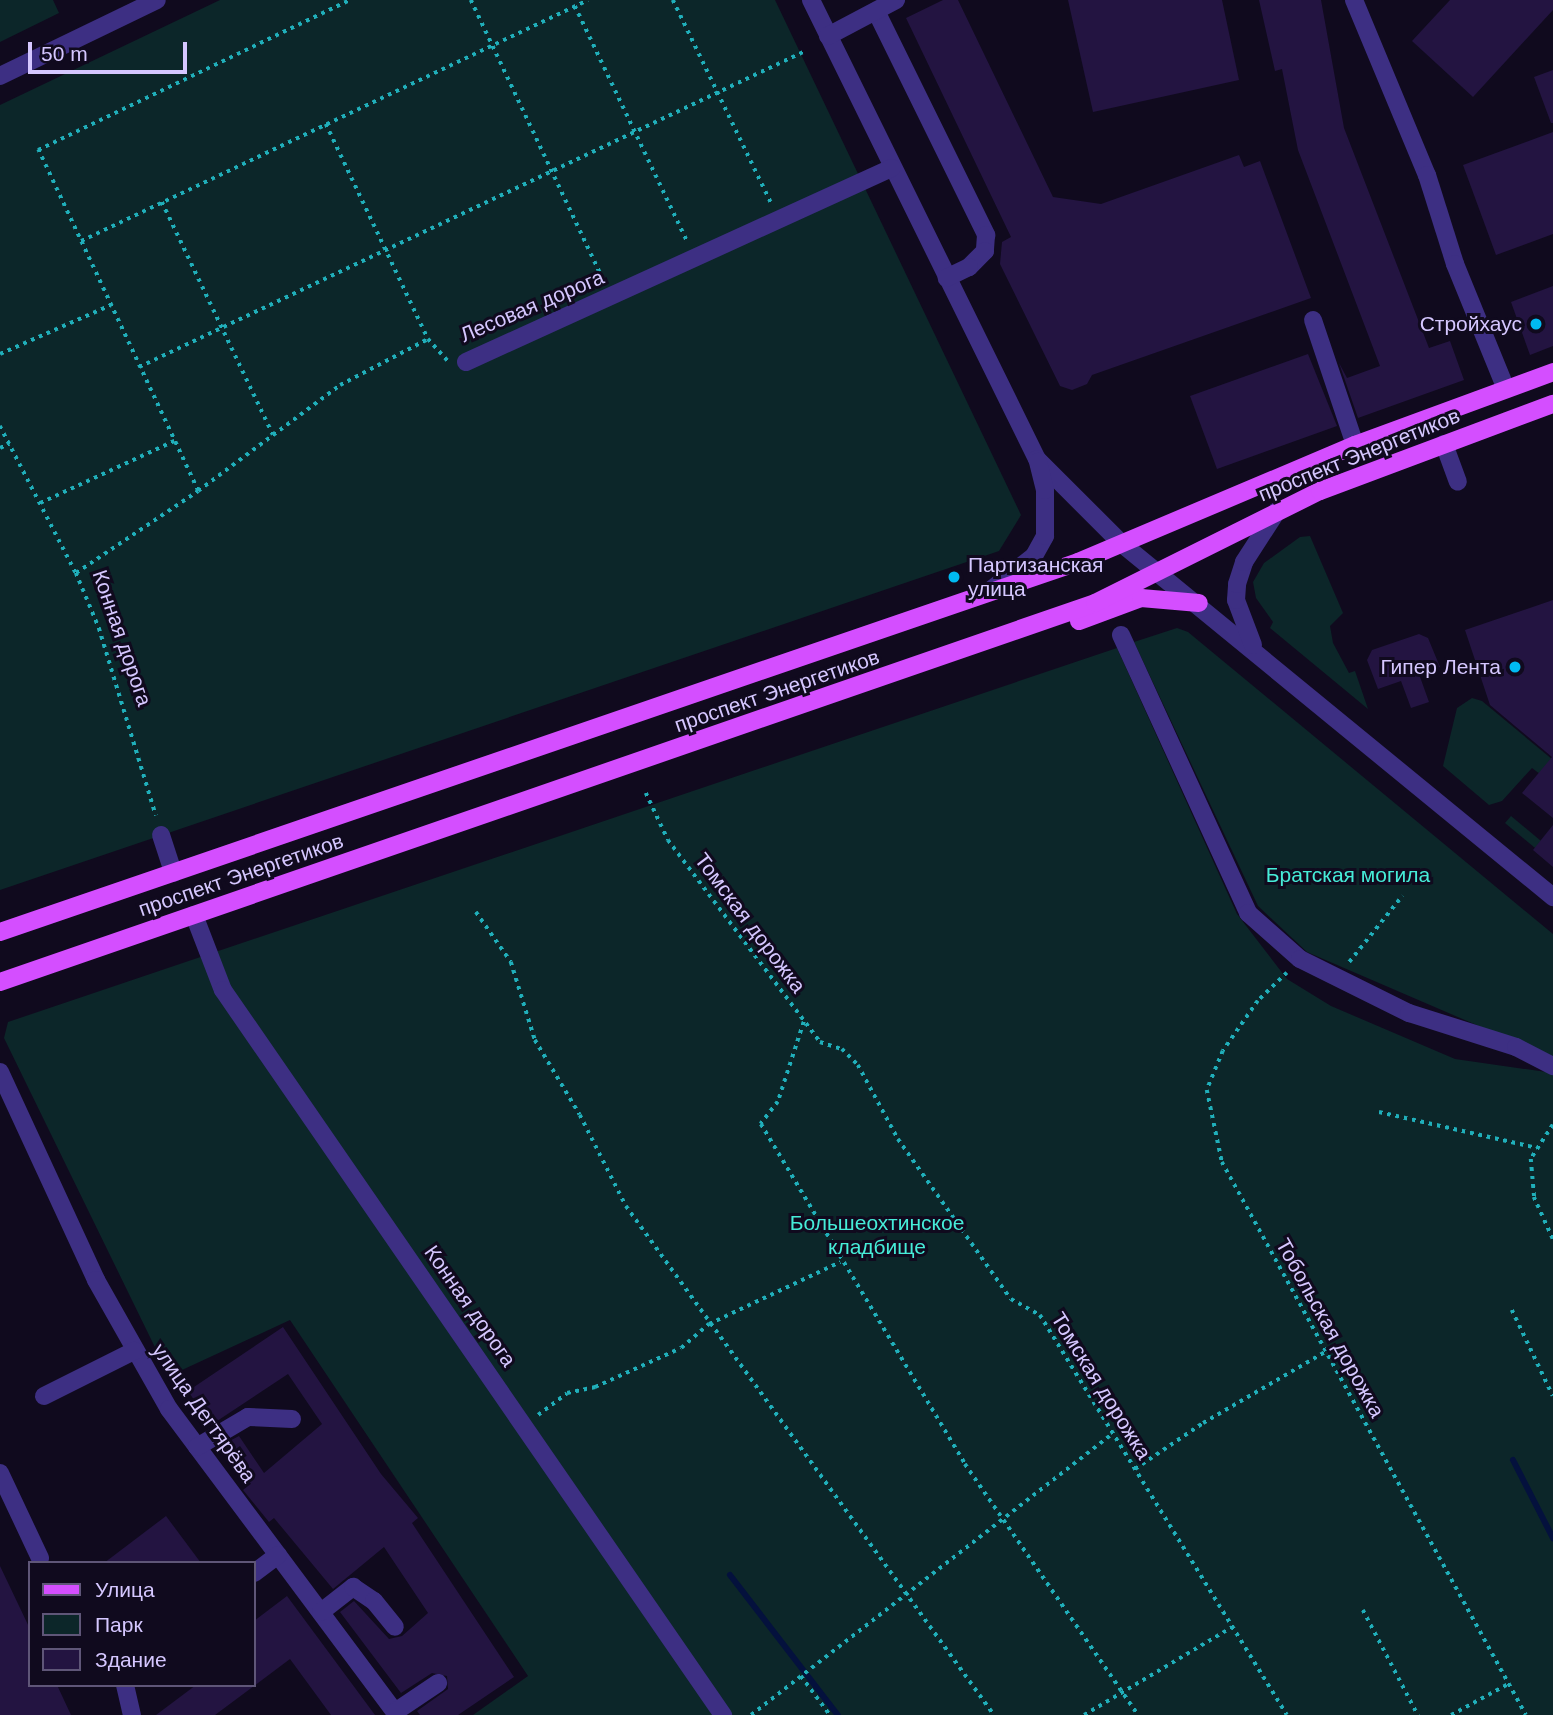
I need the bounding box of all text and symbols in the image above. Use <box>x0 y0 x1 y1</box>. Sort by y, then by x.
scale bar <box>32 28 191 72</box>
text: 50 m <box>41 42 88 65</box>
street label: Лесовая дорога <box>456 264 608 348</box>
place label: Стройхаус <box>1420 311 1522 337</box>
marker: Стройхаус <box>1528 316 1544 332</box>
street label: проспект Энергетиков <box>1255 403 1463 507</box>
place label: Партизанская улица <box>968 552 1103 602</box>
street label: Конная дорога <box>87 567 157 709</box>
marker: Партизанская улица <box>946 569 962 585</box>
street label: проспект Энергетиков <box>671 644 883 738</box>
place label: Гипер Лента <box>1380 654 1501 680</box>
marker: Гипер Лента <box>1507 659 1523 675</box>
street label: проспект Энергетиков <box>135 828 347 922</box>
street label: Томская дорожка <box>689 848 811 998</box>
park label: Братская могила <box>1266 862 1430 888</box>
park label: Большеохтинское кладбище <box>790 1210 964 1260</box>
street label: Тобольская дорожка <box>1270 1234 1390 1422</box>
street label: Конная дорога <box>419 1241 521 1371</box>
street label: Томская дорожка <box>1046 1308 1156 1464</box>
street label: улица Дегтярёва <box>147 1339 261 1487</box>
legend <box>28 1561 256 1687</box>
text: Улица <box>95 1578 155 1601</box>
text: Парк <box>95 1613 143 1636</box>
text: Здание <box>95 1648 167 1671</box>

